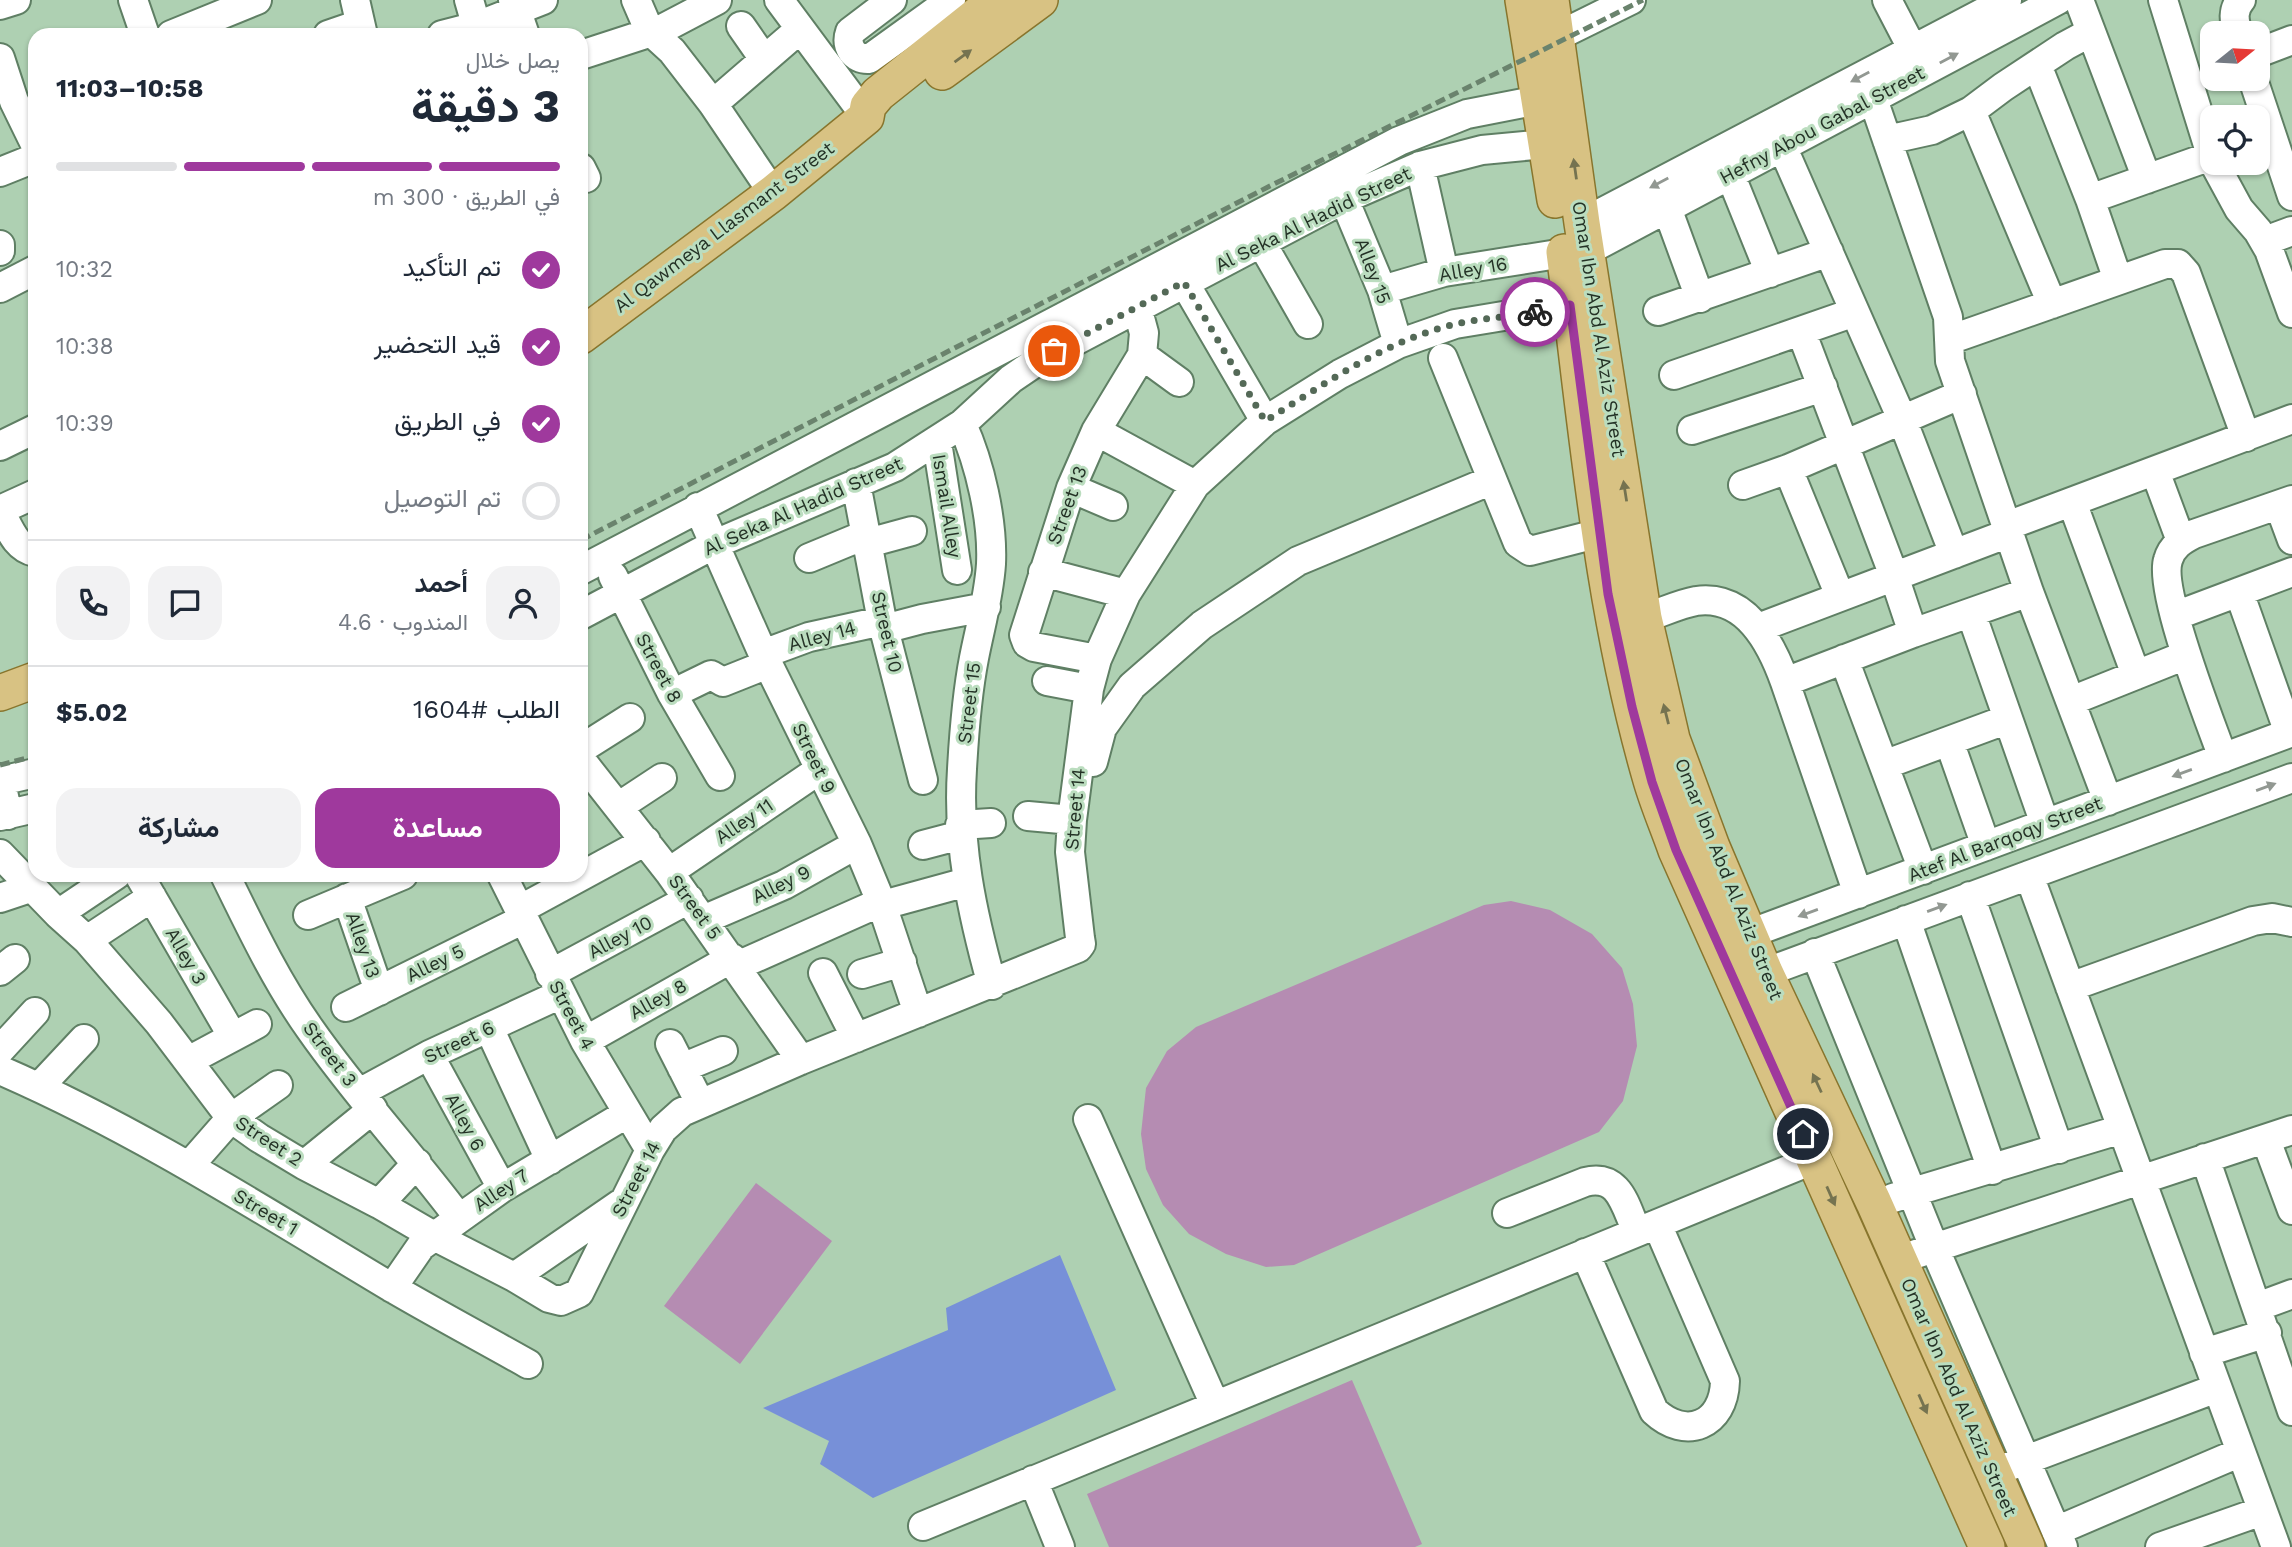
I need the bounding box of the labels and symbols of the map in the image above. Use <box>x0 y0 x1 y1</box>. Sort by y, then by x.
north arrow <box>2200 21 2270 91</box>
one-way arrow <box>954 50 972 64</box>
one-way arrow <box>1940 52 1959 64</box>
street label: Hefny Abou Gabal Street <box>1716 61 1928 189</box>
one-way arrow <box>1850 72 1870 83</box>
street label: Al Qawmeya Llasmant Street <box>609 137 839 317</box>
one-way arrow <box>1569 158 1580 180</box>
street label: Al Seka Al Hadid Street <box>1211 161 1415 277</box>
one-way arrow <box>1648 176 1668 188</box>
street label: Omar Ibn Abd Al Aziz Street <box>1567 199 1631 459</box>
street label: Alley 15 <box>1350 235 1396 307</box>
street label: Alley 16 <box>1437 252 1509 286</box>
courier <box>1500 277 1570 347</box>
pin <box>1024 321 1084 381</box>
street label: Al Seka Al Hadid Street <box>700 452 906 560</box>
street label: Ismail Alley <box>927 452 967 560</box>
street label: Street 13 <box>1042 463 1092 547</box>
one-way arrow <box>1619 480 1630 502</box>
street label: Street 10 <box>867 589 907 675</box>
street label: Alley 14 <box>786 616 858 656</box>
street label: Street 8 <box>631 629 687 707</box>
street label: Street 15 <box>953 661 985 745</box>
one-way arrow <box>1660 703 1671 725</box>
street label: Street 9 <box>787 719 841 797</box>
street label: Omar Ibn Abd Al Aziz Street <box>1670 755 1788 1003</box>
street label: Street 14 <box>1060 767 1090 851</box>
one-way arrow <box>2172 768 2193 779</box>
one-way arrow <box>2255 782 2276 793</box>
street label: Atef Al Barqoqy Street <box>1905 791 2105 887</box>
street label: Alley 11 <box>711 793 777 849</box>
street label: Alley 9 <box>748 860 814 908</box>
street label: Street 5 <box>664 870 726 944</box>
one-way arrow <box>1927 902 1948 913</box>
one-way arrow <box>1798 907 1819 918</box>
street label: Alley 13 <box>341 909 385 981</box>
street label: Alley 10 <box>584 911 656 963</box>
street label: Alley 3 <box>161 924 211 988</box>
street label: Alley 5 <box>402 939 468 987</box>
street label: Alley 8 <box>625 974 691 1024</box>
street label: Street 4 <box>544 976 600 1054</box>
street label: Street 6 <box>420 1016 498 1068</box>
street label: Street 3 <box>298 1017 362 1091</box>
one-way arrow <box>1811 1073 1823 1093</box>
street label: Alley 6 <box>440 1089 490 1155</box>
pin <box>1773 1104 1833 1164</box>
street label: Street 2 <box>231 1111 307 1171</box>
street label: Street 14 <box>607 1137 665 1221</box>
street label: Alley 7 <box>469 1164 533 1216</box>
street label: Street 1 <box>230 1184 302 1240</box>
one-way arrow <box>1825 1186 1837 1206</box>
street label: Omar Ibn Abd Al Aziz Street <box>1896 1274 2022 1520</box>
one-way arrow <box>1918 1393 1929 1414</box>

